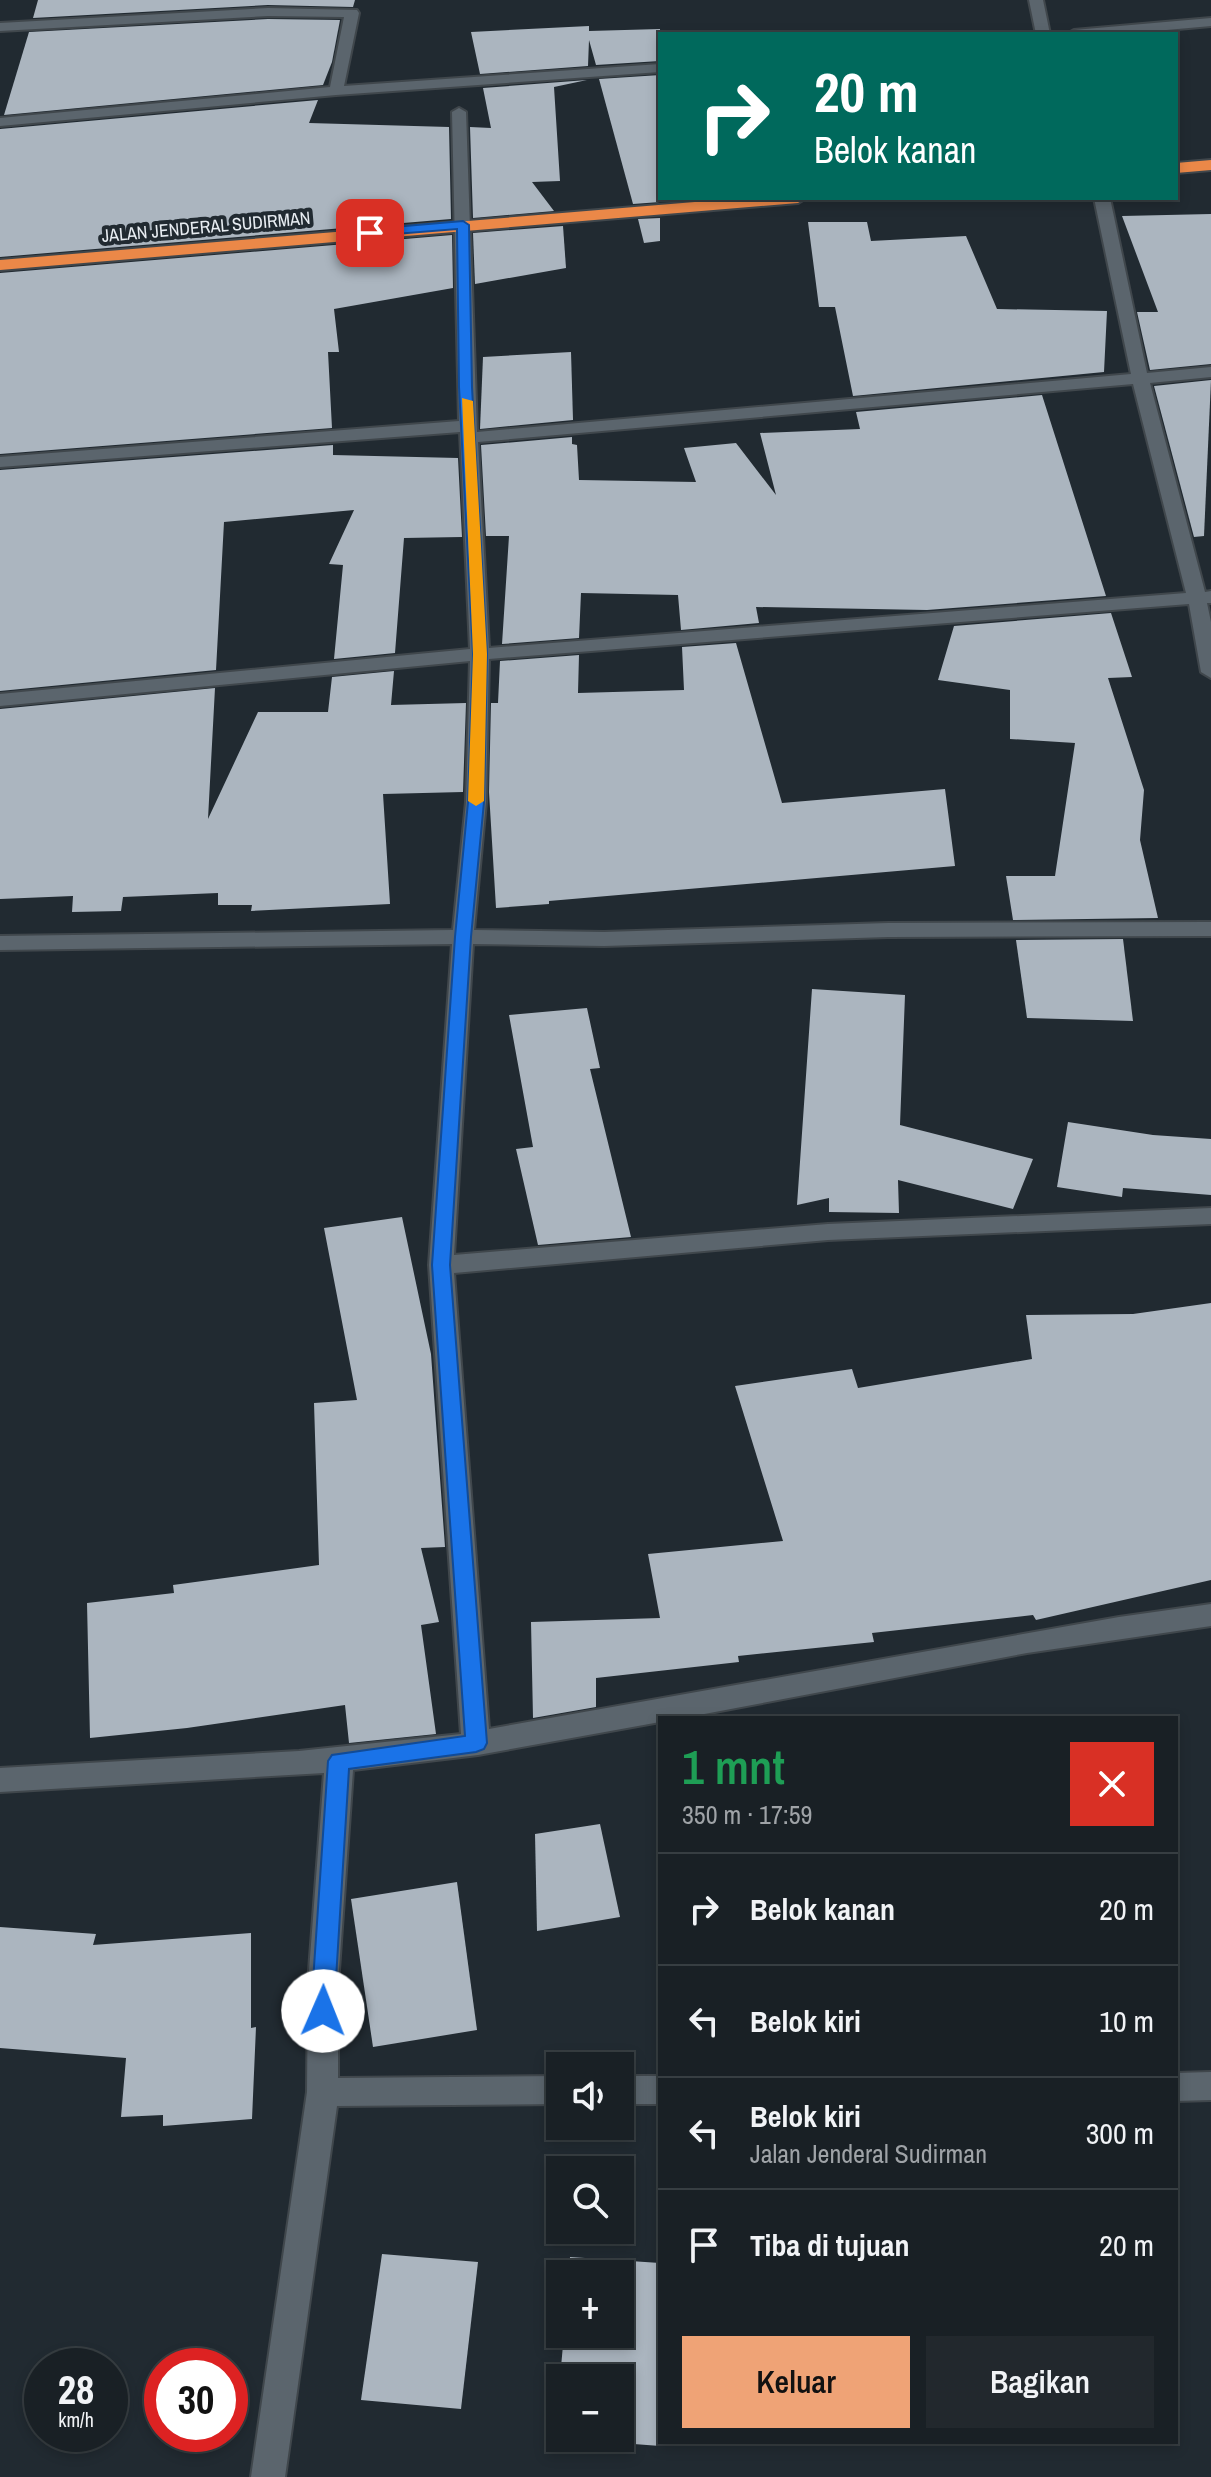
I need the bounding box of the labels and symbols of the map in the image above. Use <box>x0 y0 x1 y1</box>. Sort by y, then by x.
pin <box>336 199 404 267</box>
street label: JALAN JENDERAL SUDIRMAN <box>101 205 311 248</box>
position arrow <box>281 1969 365 2053</box>
speed limit sign: 30 <box>144 2348 248 2452</box>

